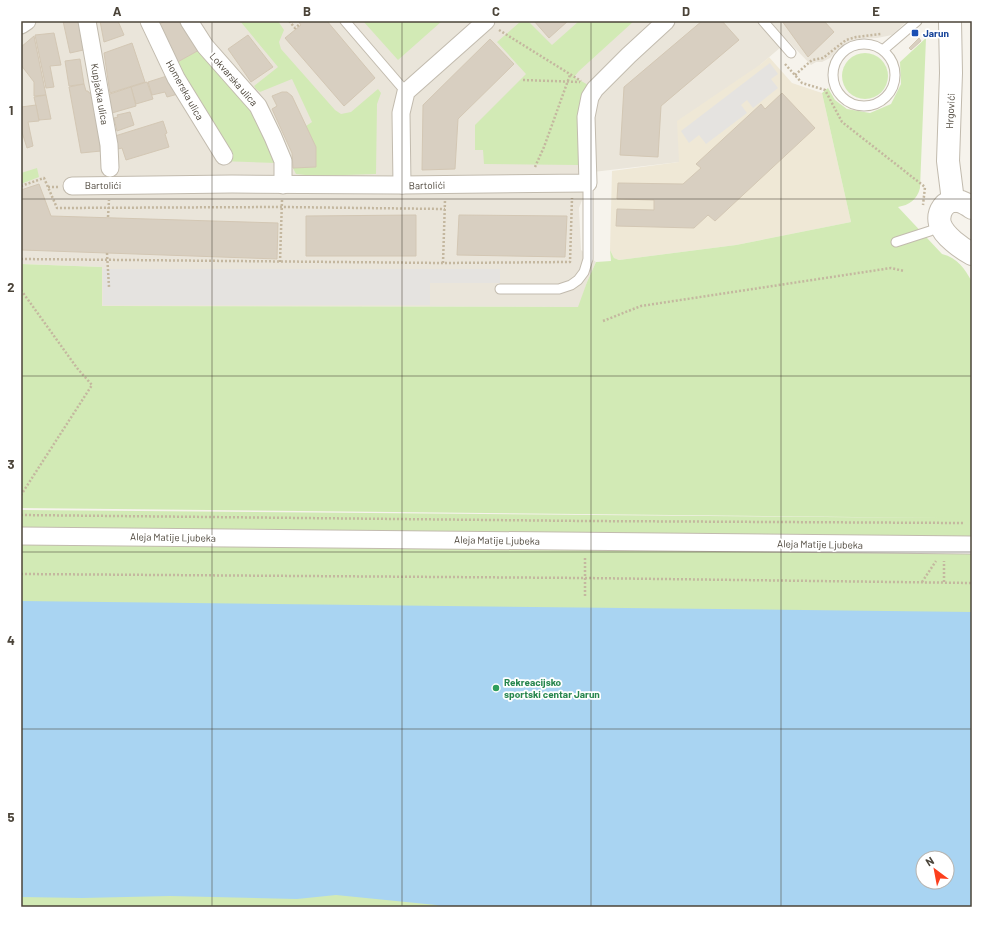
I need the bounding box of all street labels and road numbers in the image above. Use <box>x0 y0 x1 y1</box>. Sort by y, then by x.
street label: Lokvarska ulica <box>208 50 260 108</box>
street label: Homerska ulica <box>164 58 206 122</box>
street label: Kupjačka ulica <box>89 62 111 126</box>
street label: Hrgovići <box>943 93 957 129</box>
street label: Bartolići <box>85 179 121 191</box>
street label: Bartolići <box>409 179 445 191</box>
street label: Aleja Matije Ljubeka <box>130 530 216 544</box>
street label: Aleja Matije Ljubeka <box>454 533 540 547</box>
street label: Aleja Matije Ljubeka <box>777 537 863 551</box>

